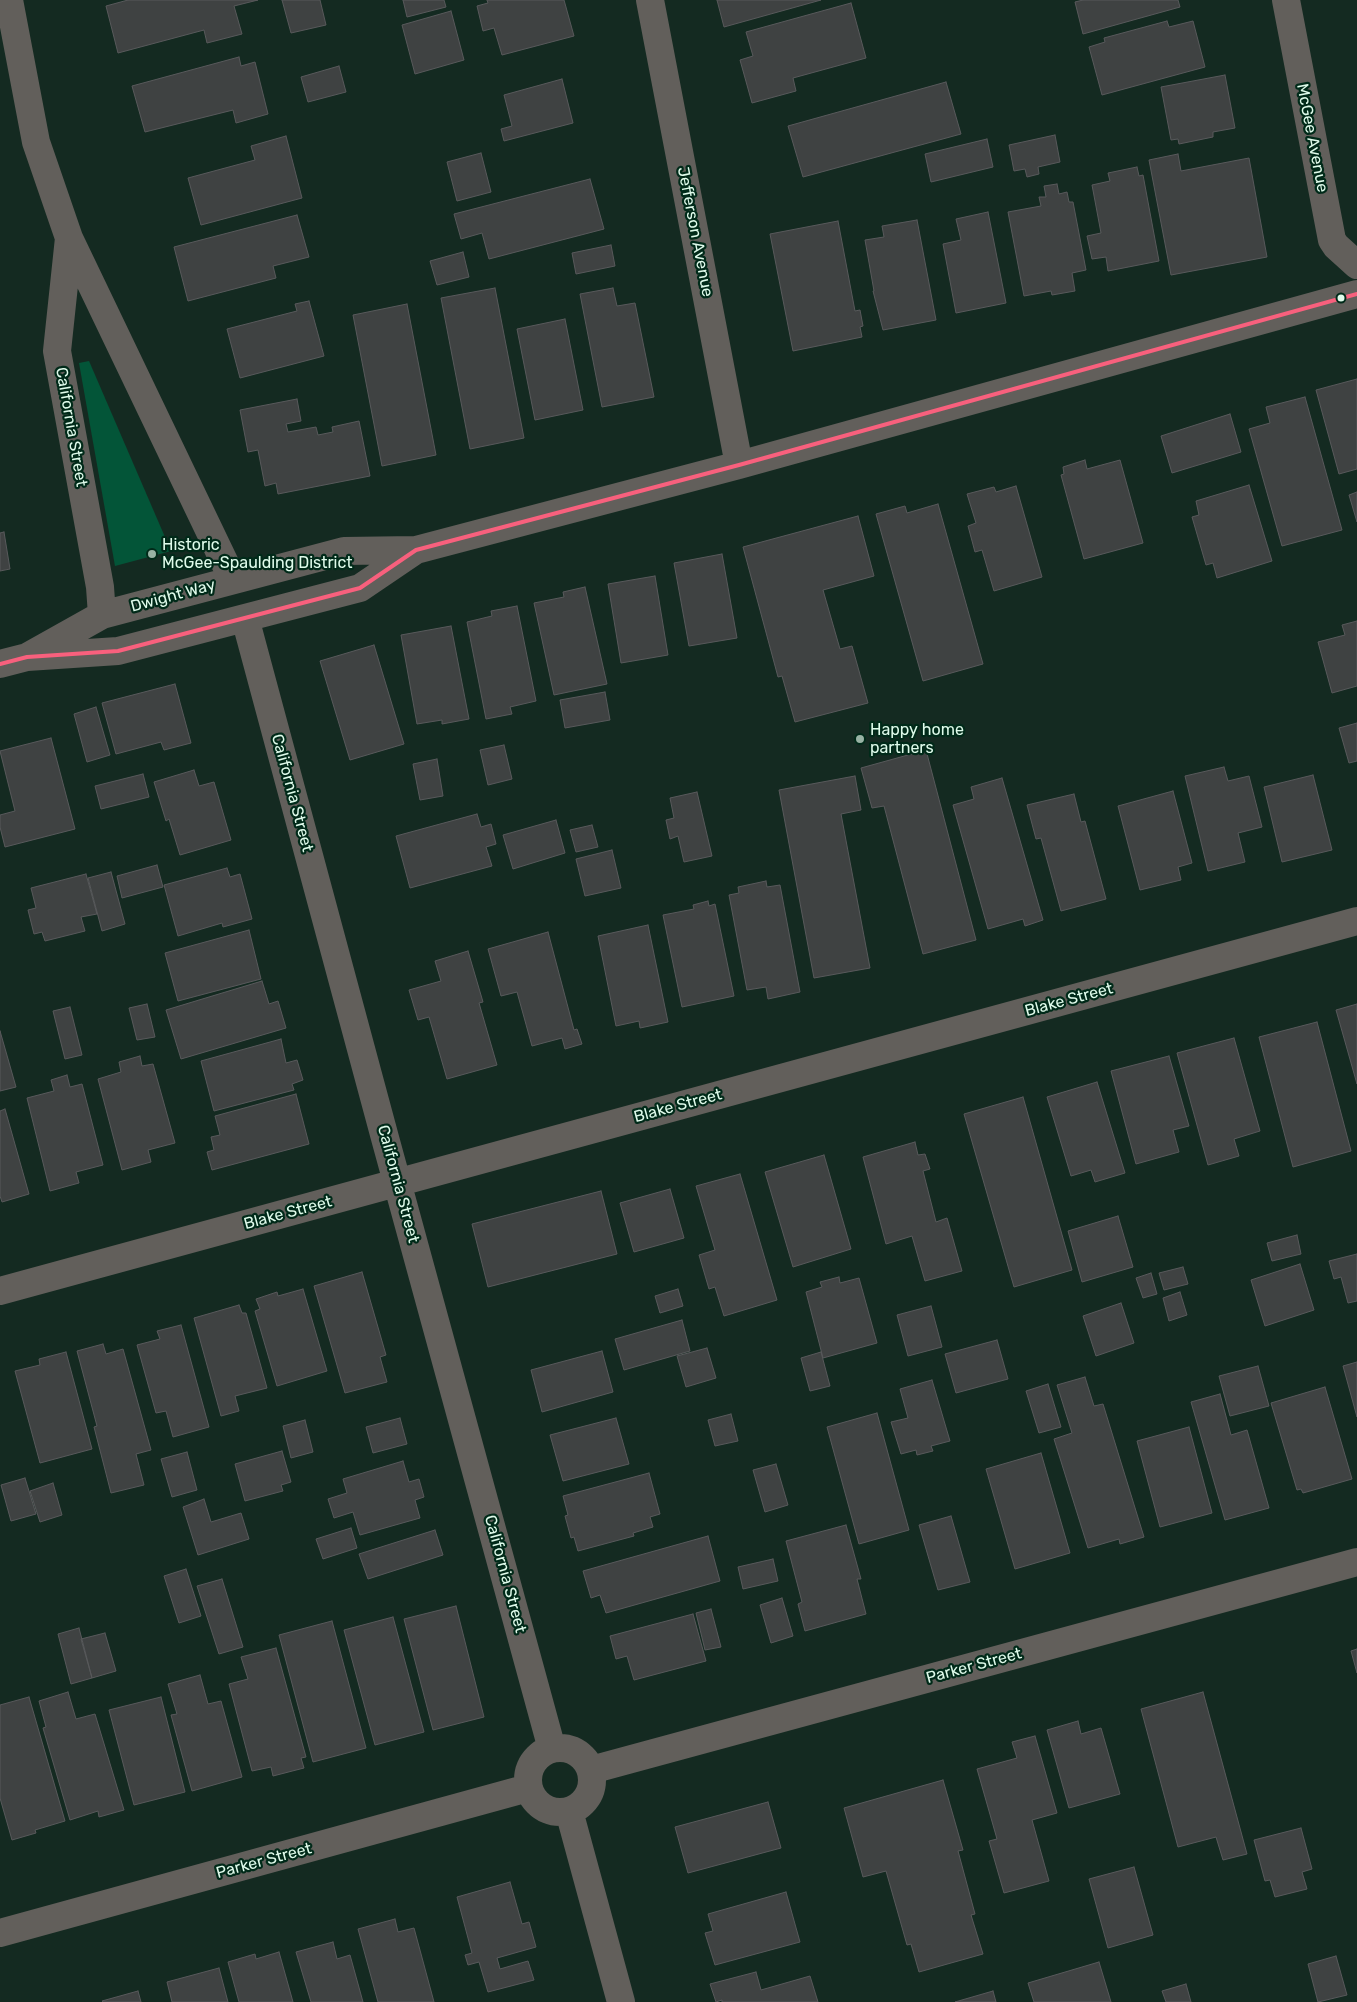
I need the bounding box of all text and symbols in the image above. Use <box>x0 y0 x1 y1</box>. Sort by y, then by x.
street label: McGee Avenue <box>1292 82 1332 194</box>
street label: Jefferson Avenue <box>673 165 717 299</box>
unlabelled marker <box>1336 293 1346 303</box>
street label: California Street <box>51 366 91 488</box>
place label: Historic McGee-Spaulding District <box>162 535 353 573</box>
marker: Historic McGee-Spaulding District <box>146 548 158 560</box>
street label: Dwight Way <box>128 575 218 617</box>
place label: Happy home partners <box>870 720 964 758</box>
street label: California Street <box>267 732 317 854</box>
marker: Happy home partners <box>854 733 866 745</box>
street label: Blake Street <box>1023 979 1115 1021</box>
street label: Blake Street <box>632 1085 724 1127</box>
street label: California Street <box>373 1123 423 1245</box>
street label: Blake Street <box>242 1192 334 1234</box>
street label: California Street <box>480 1513 530 1635</box>
street label: Parker Street <box>924 1644 1024 1688</box>
street label: Parker Street <box>214 1839 314 1883</box>

